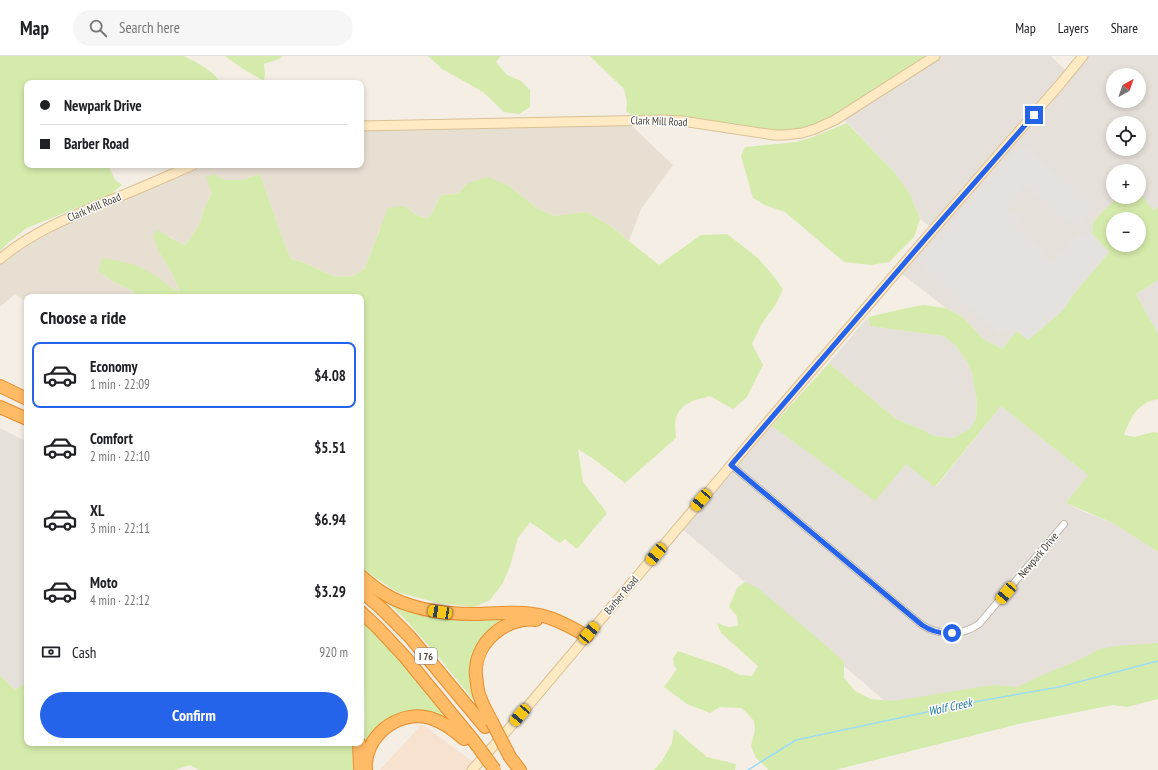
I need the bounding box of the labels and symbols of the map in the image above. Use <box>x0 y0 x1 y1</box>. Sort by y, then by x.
north arrow <box>1106 68 1146 108</box>
route end <box>1025 106 1043 124</box>
street label: Clark Mill Road <box>630 113 688 129</box>
street label: Clark Mill Road <box>65 189 123 225</box>
car <box>689 487 713 513</box>
street label: Newpark Drive <box>1015 529 1061 581</box>
car <box>644 541 668 567</box>
street label: Barber Road <box>601 573 641 617</box>
car <box>994 580 1018 606</box>
car <box>427 604 453 620</box>
car <box>577 620 601 646</box>
route start <box>943 624 961 642</box>
road number: I 76 <box>415 648 437 664</box>
water label: Wolf Creek <box>927 694 974 718</box>
car <box>508 702 532 728</box>

